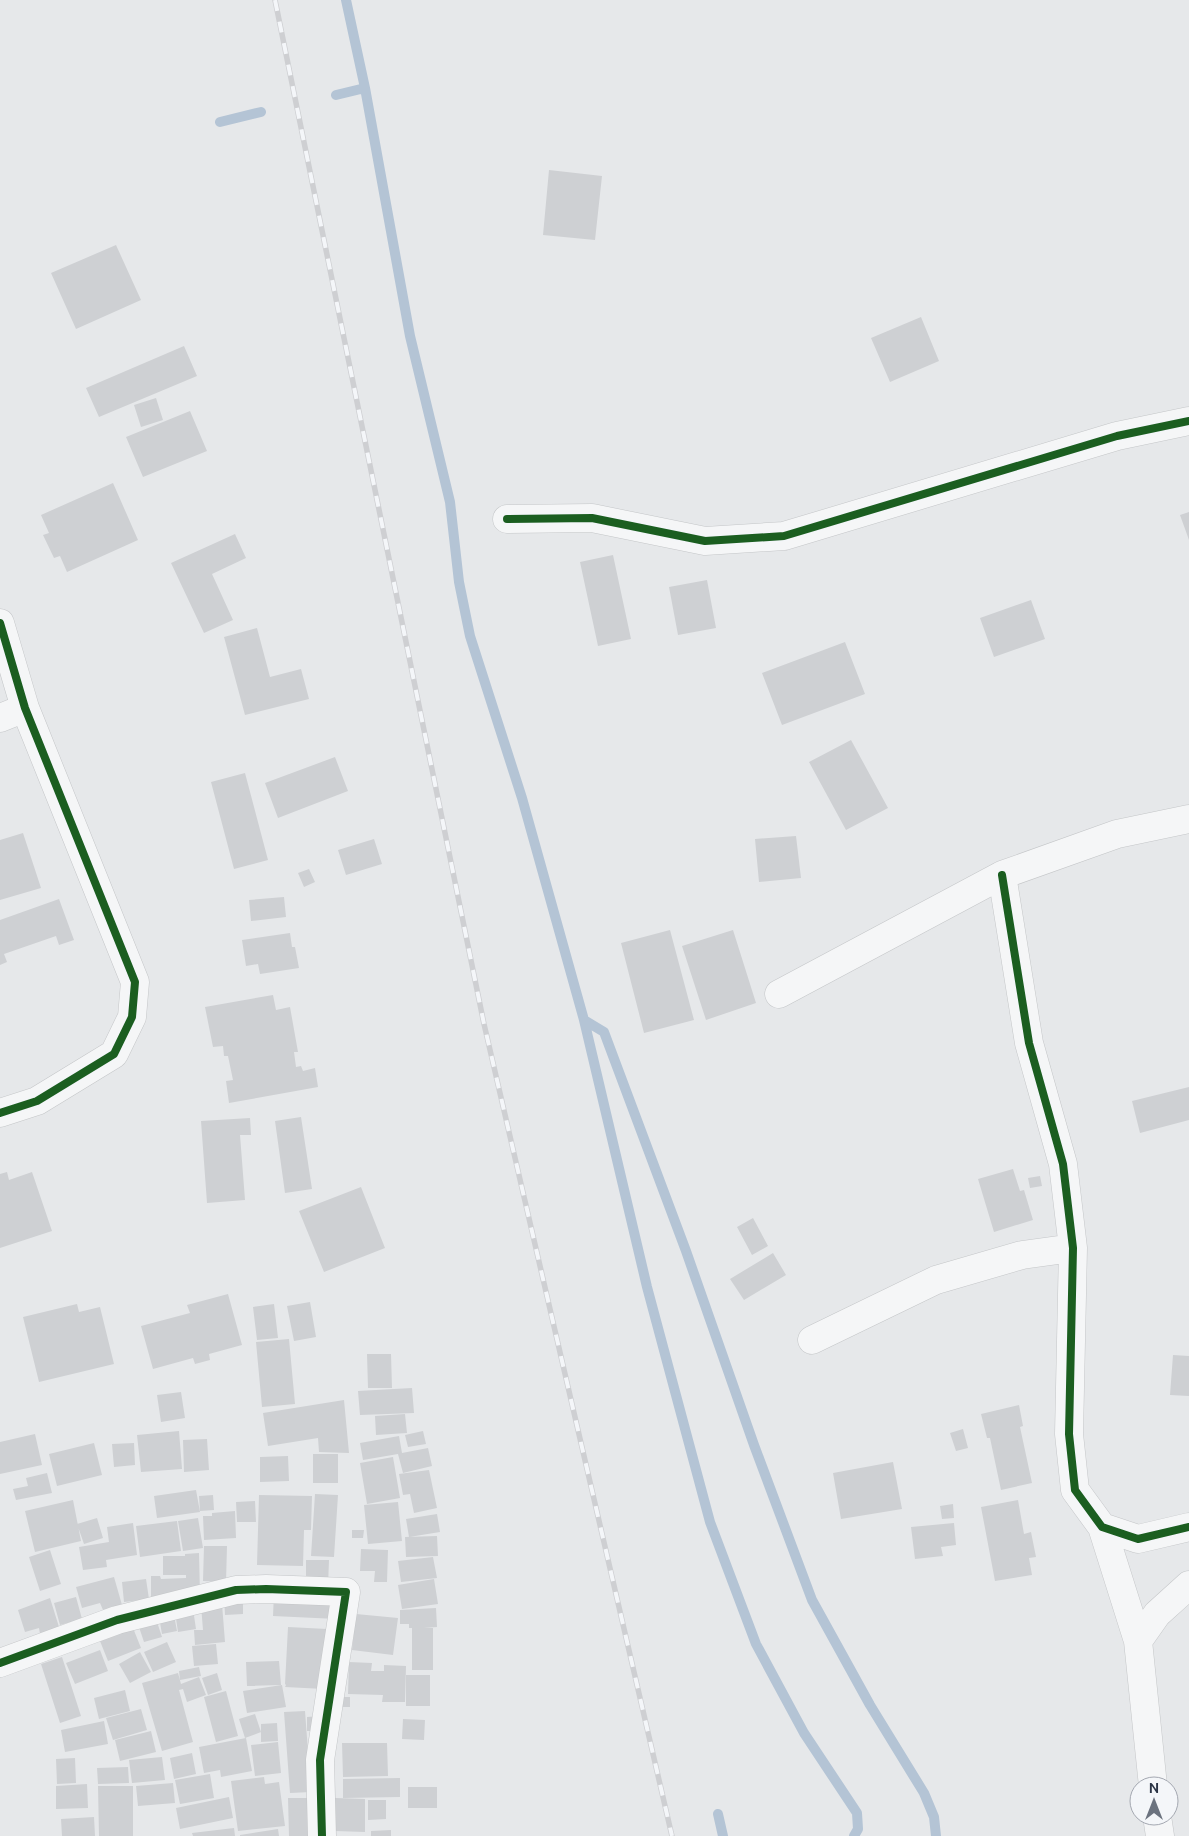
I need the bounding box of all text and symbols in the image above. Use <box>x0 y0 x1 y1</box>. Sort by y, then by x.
north arrow <box>1129 1776 1179 1826</box>
text: N <box>1149 1780 1159 1796</box>

